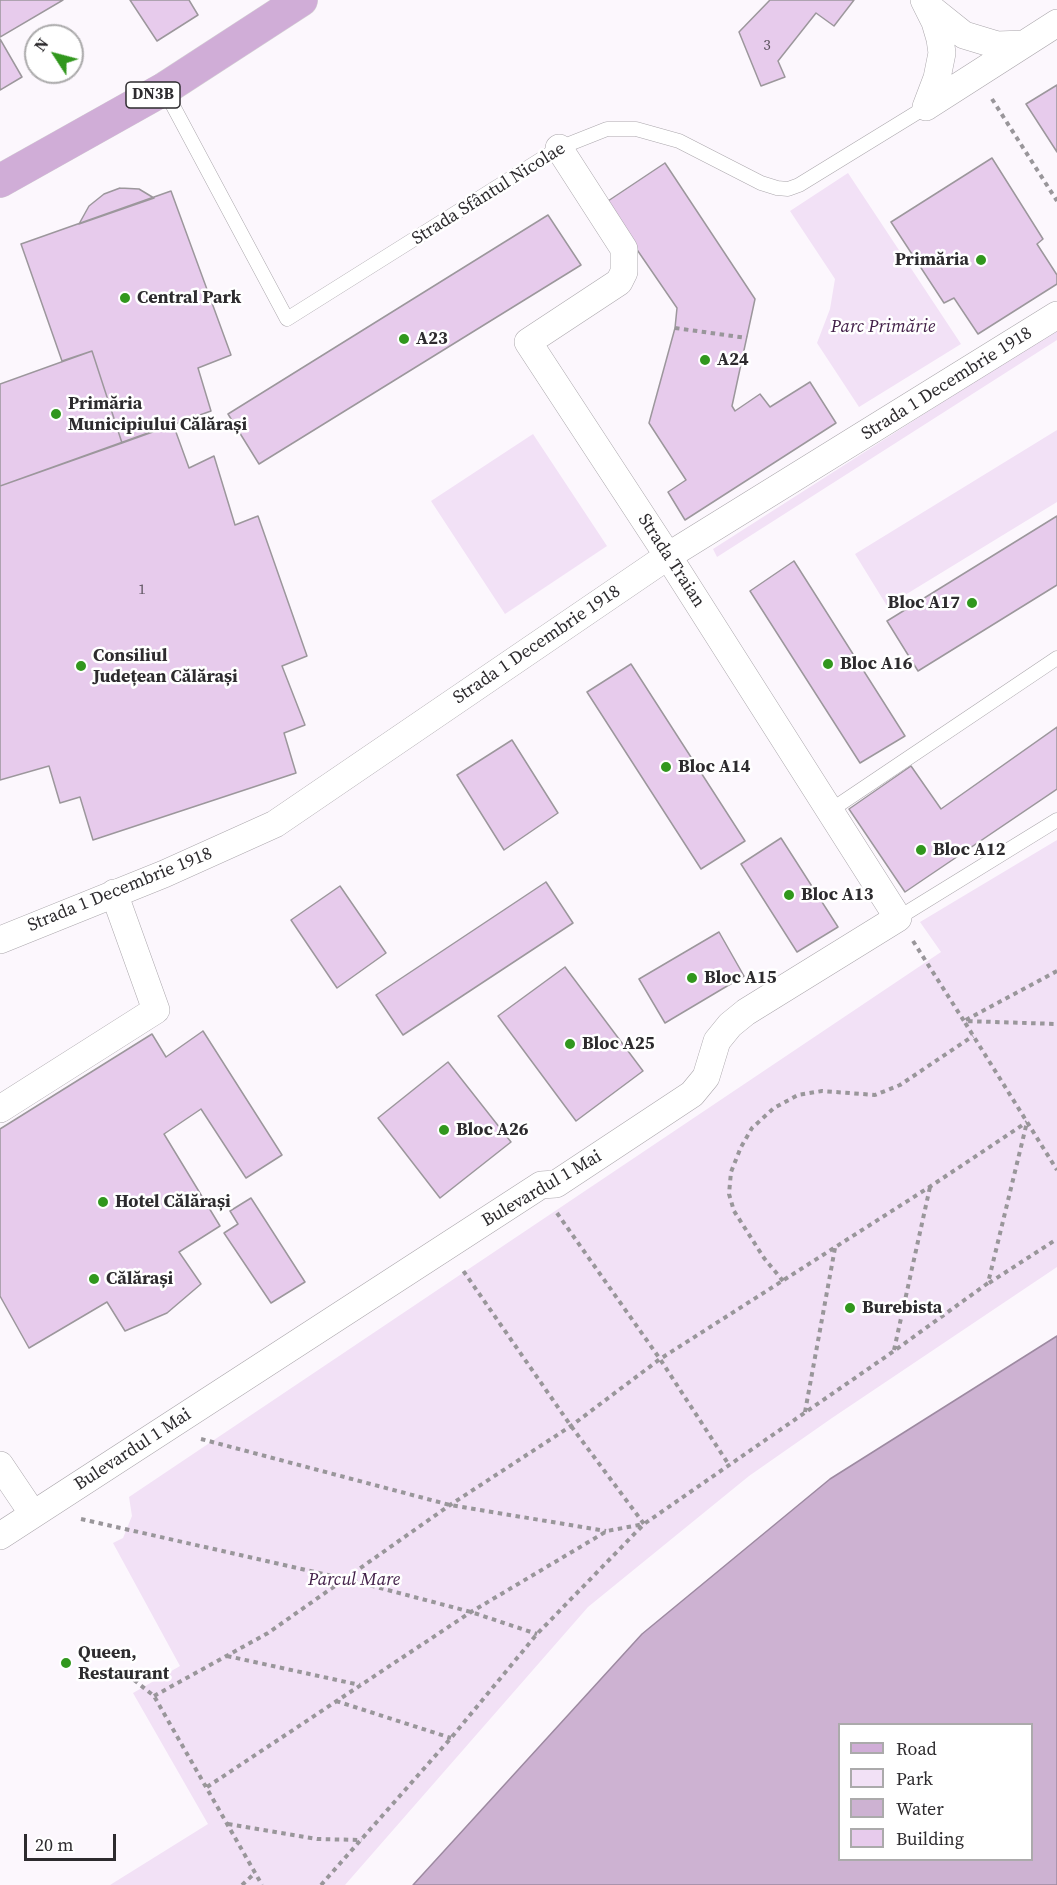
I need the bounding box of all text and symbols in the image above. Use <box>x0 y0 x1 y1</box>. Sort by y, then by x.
north arrow <box>24 24 84 84</box>
text: N <box>29 33 53 56</box>
house number: 3 <box>763 37 771 55</box>
road number: DN3B <box>126 82 180 108</box>
street label: Strada Sfântul Nicolae <box>408 138 570 250</box>
place label: Primăria <box>895 249 969 271</box>
marker: Primăria <box>974 253 988 267</box>
place label: Central Park <box>137 287 241 309</box>
marker: Central Park <box>118 291 132 305</box>
park label: Parc Primărie <box>831 316 935 338</box>
street label: Strada 1 Decembrie 1918 <box>858 323 1036 445</box>
place label: A23 <box>416 328 448 350</box>
marker: A23 <box>397 332 411 346</box>
place label: A24 <box>717 349 749 371</box>
marker: A24 <box>698 353 712 367</box>
place label: Primăria Municipiului Călărași <box>68 393 247 436</box>
marker: Primăria Municipiului Călărași <box>49 407 63 421</box>
street label: Strada Traian <box>633 510 709 612</box>
house number: 1 <box>138 581 146 599</box>
street label: Strada 1 Decembrie 1918 <box>449 581 625 709</box>
place label: Bloc A17 <box>888 592 960 614</box>
marker: Bloc A17 <box>965 596 979 610</box>
place label: Consiliul Județean Călărași <box>93 645 238 688</box>
place label: Bloc A16 <box>840 653 912 675</box>
marker: Bloc A16 <box>821 657 835 671</box>
marker: Consiliul Județean Călărași <box>74 659 88 673</box>
place label: Bloc A14 <box>678 756 750 778</box>
marker: Bloc A14 <box>659 760 673 774</box>
place label: Bloc A12 <box>933 839 1005 861</box>
street label: Strada 1 Decembrie 1918 <box>25 843 215 937</box>
marker: Bloc A12 <box>914 843 928 857</box>
place label: Bloc A13 <box>801 884 873 906</box>
marker: Bloc A13 <box>782 888 796 902</box>
place label: Bloc A15 <box>704 967 776 989</box>
marker: Bloc A15 <box>685 971 699 985</box>
place label: Bloc A25 <box>582 1033 654 1055</box>
marker: Bloc A25 <box>563 1037 577 1051</box>
place label: Bloc A26 <box>456 1119 528 1141</box>
marker: Bloc A26 <box>437 1123 451 1137</box>
street label: Bulevardul 1 Mai <box>478 1146 606 1232</box>
place label: Hotel Călărași <box>115 1191 231 1213</box>
marker: Hotel Călărași <box>96 1195 110 1209</box>
place label: Călărași <box>106 1268 173 1290</box>
marker: Călărași <box>87 1272 101 1286</box>
place label: Burebista <box>862 1297 942 1319</box>
marker: Burebista <box>843 1301 857 1315</box>
street label: Bulevardul 1 Mai <box>71 1404 195 1496</box>
park label: Parcul Mare <box>308 1569 400 1591</box>
place label: Queen, Restaurant <box>78 1642 169 1684</box>
marker: Queen, Restaurant <box>59 1656 73 1670</box>
legend <box>838 1723 1033 1861</box>
text: Road <box>896 1736 937 1761</box>
text: Park <box>896 1766 933 1791</box>
text: Water <box>896 1796 944 1821</box>
scale bar <box>27 1822 118 1860</box>
text: Building <box>896 1826 964 1851</box>
text: 20 m <box>35 1832 73 1857</box>

